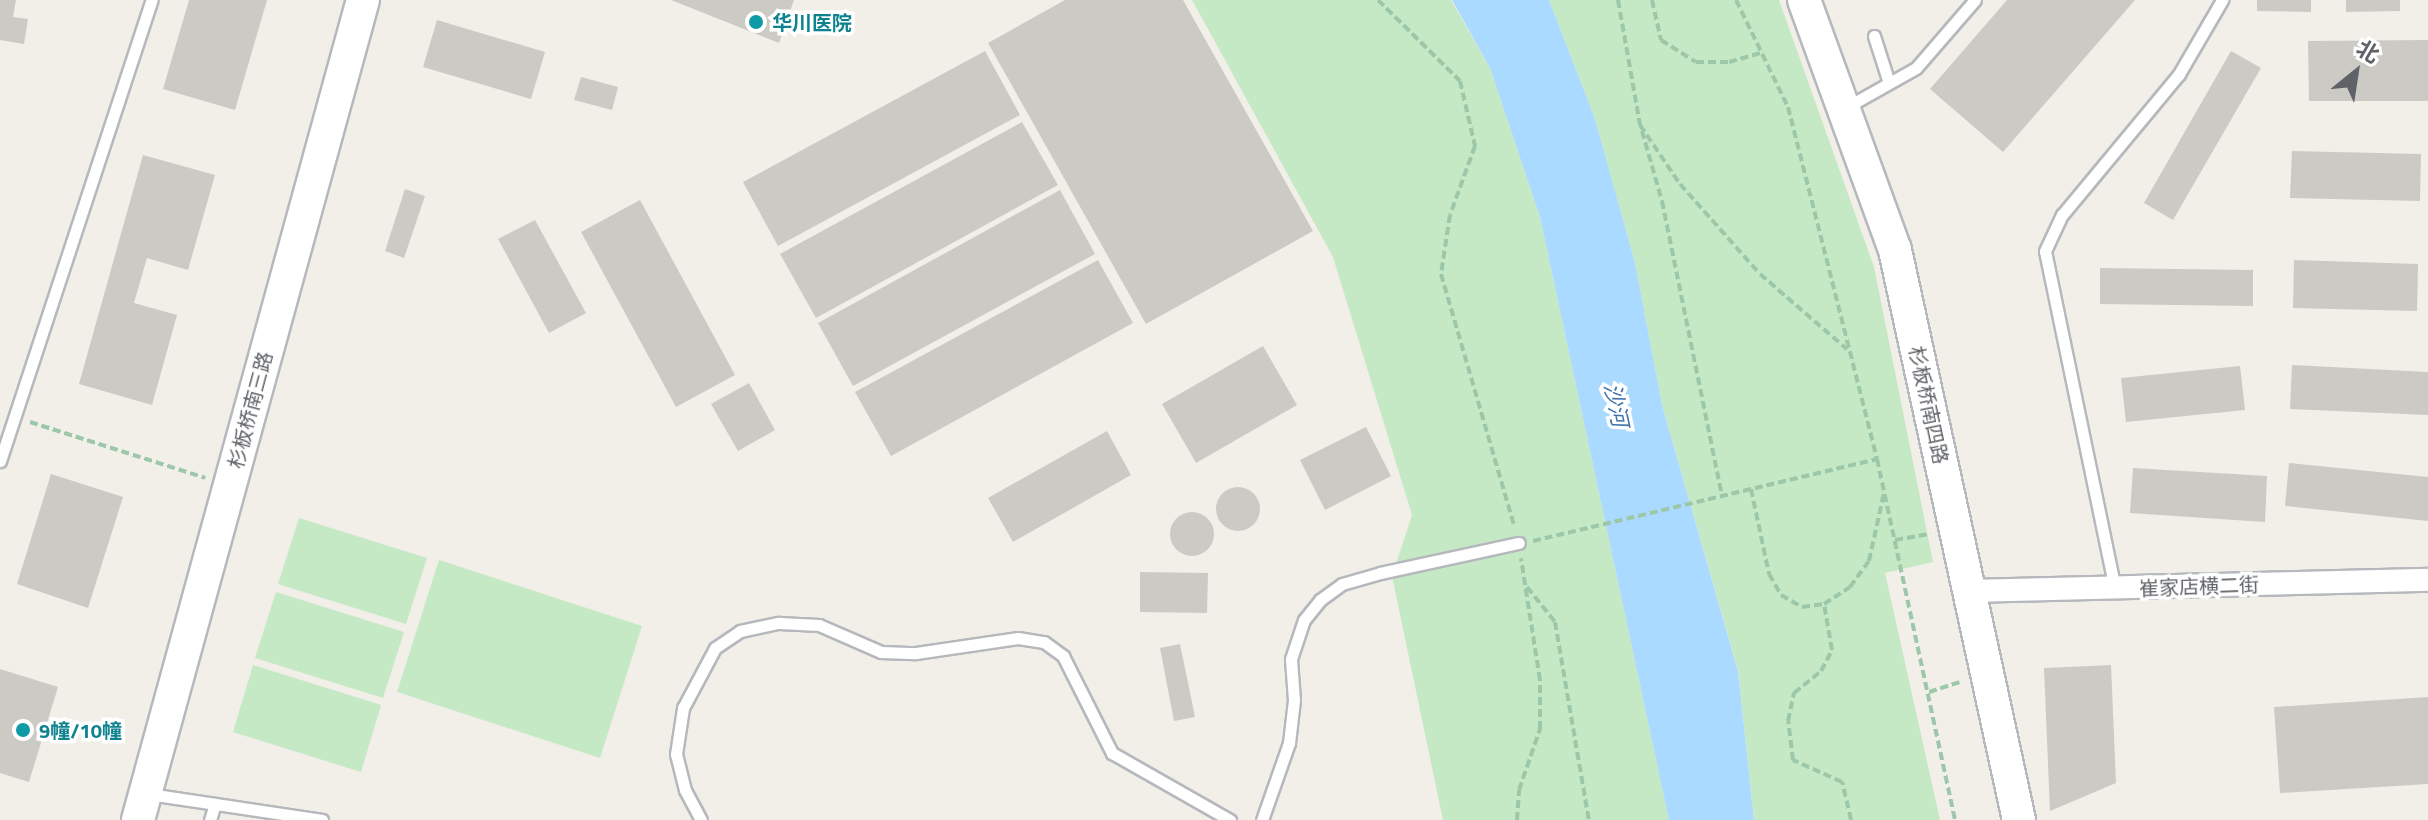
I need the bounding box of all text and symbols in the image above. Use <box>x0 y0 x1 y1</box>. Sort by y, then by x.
place label: 华川医院 <box>772 10 852 34</box>
marker: 华川医院 <box>747 13 765 31</box>
text: 北 <box>2350 31 2386 71</box>
north arrow <box>2316 32 2396 112</box>
street label: 杉板桥南四路 <box>1905 344 1953 466</box>
street label: 杉板桥南三路 <box>223 349 277 471</box>
water label: 沙河 <box>1599 381 1633 429</box>
street label: 崔家店横二街 <box>2139 572 2259 600</box>
place label: 9幢/10幢 <box>39 718 122 742</box>
marker: 9幢/10幢 <box>14 721 32 739</box>

